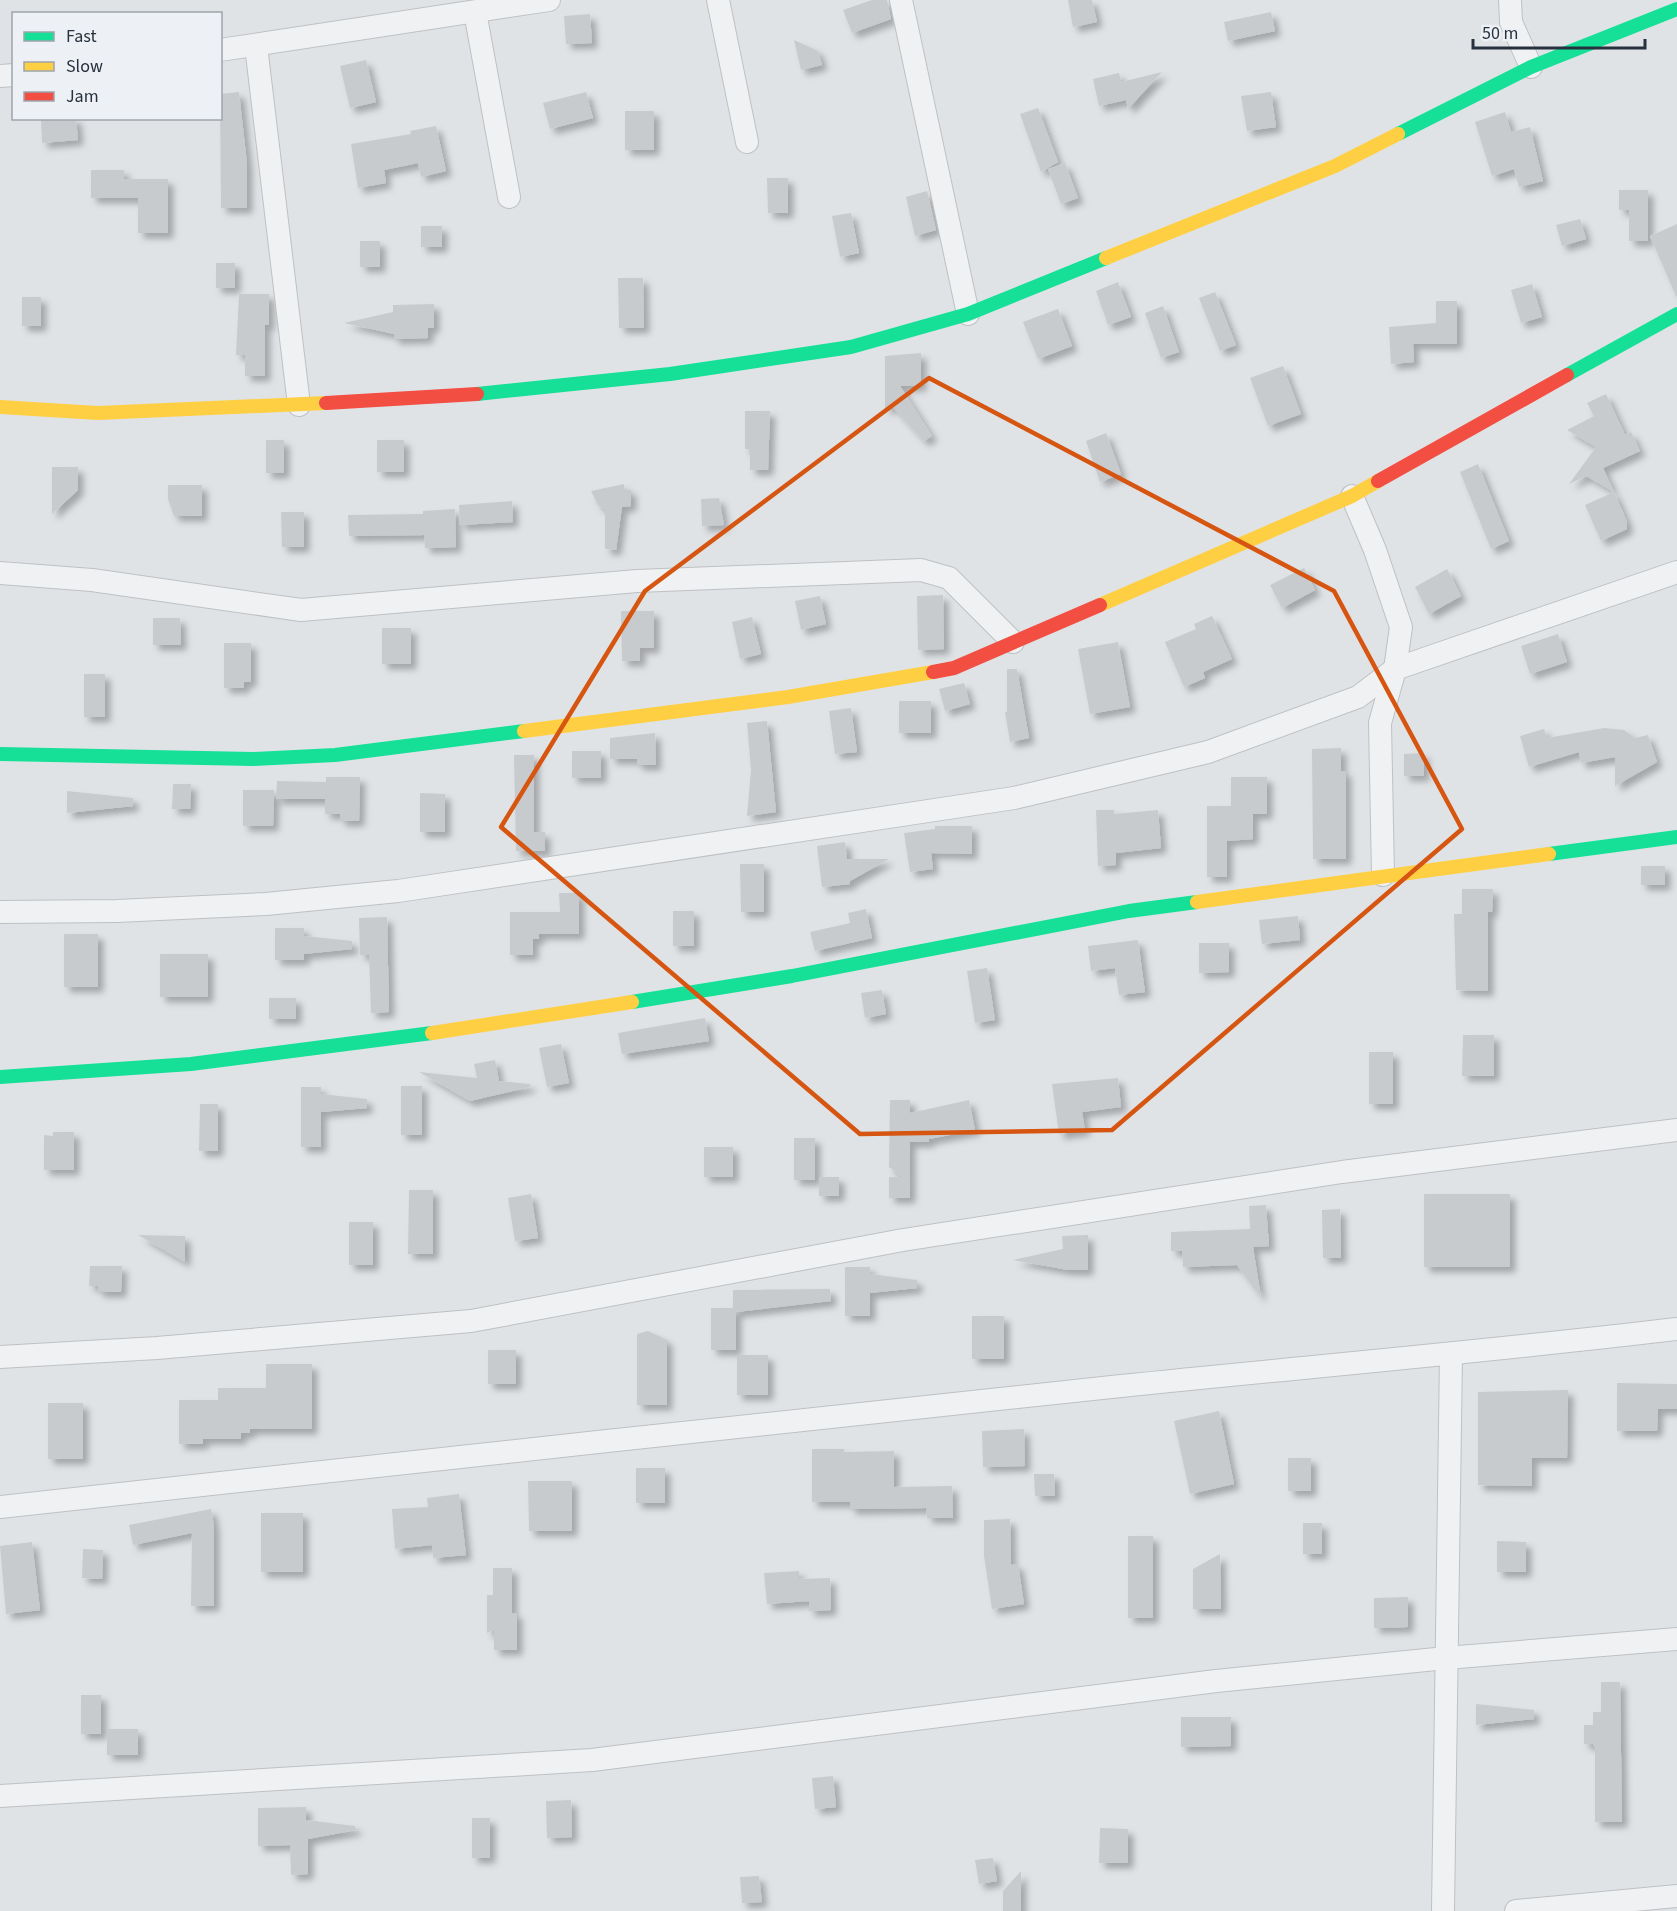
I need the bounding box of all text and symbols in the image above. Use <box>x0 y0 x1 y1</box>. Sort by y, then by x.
legend <box>12 12 222 120</box>
scale bar <box>1473 12 1646 50</box>
text: 50 m <box>1482 21 1518 46</box>
text: Fast <box>66 24 97 49</box>
text: Slow <box>66 54 103 79</box>
text: Jam <box>66 84 99 109</box>

